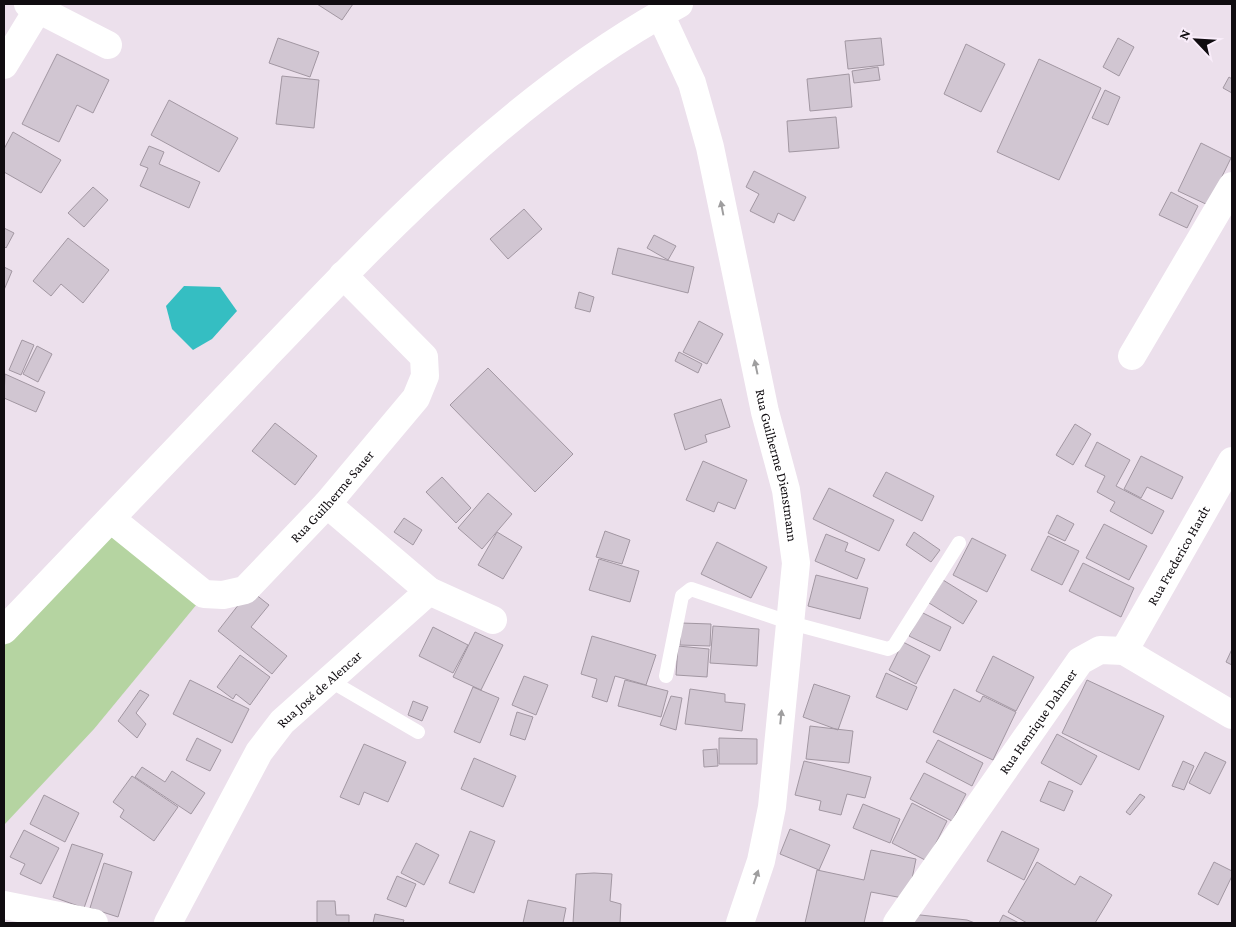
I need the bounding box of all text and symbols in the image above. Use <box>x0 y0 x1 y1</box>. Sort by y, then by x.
north arrow <box>1171 15 1221 65</box>
text: N <box>1175 26 1194 42</box>
one-way arrow <box>718 201 726 216</box>
one-way arrow <box>752 360 760 375</box>
street label: Rua Guilherme Dienstmann <box>752 388 801 543</box>
street label: Rua Guilherme Sauer <box>287 447 377 546</box>
street label: Rua Frederico Hardt <box>1144 503 1213 608</box>
street label: Rua José de Alencar <box>273 647 365 731</box>
street label: Rua Henrique Dahmer <box>996 666 1080 777</box>
one-way arrow <box>777 709 785 725</box>
one-way arrow <box>752 869 760 884</box>

